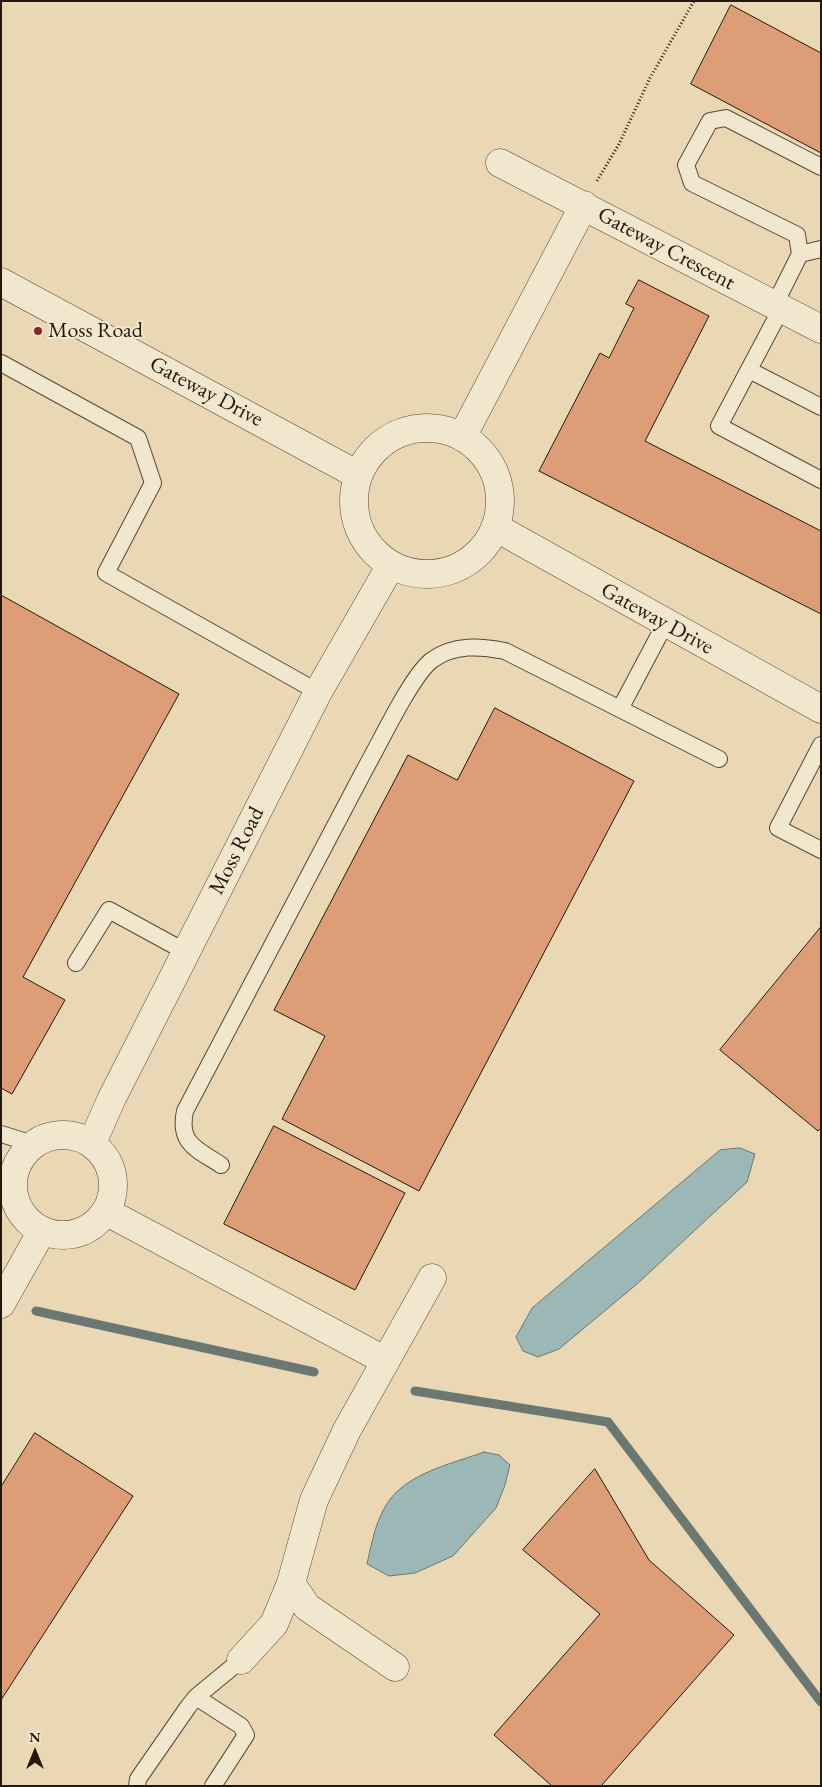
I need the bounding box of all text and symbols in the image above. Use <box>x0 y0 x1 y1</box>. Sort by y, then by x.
street label: Gateway Crescent <box>593 202 739 296</box>
place label: Moss Road <box>48 318 143 344</box>
marker: Moss Road <box>32 325 44 337</box>
street label: Gateway Drive <box>145 351 267 433</box>
street label: Gateway Drive <box>596 577 718 661</box>
street label: Moss Road <box>204 803 270 899</box>
north arrow <box>10 1727 60 1777</box>
text: N <box>29 1728 41 1746</box>

